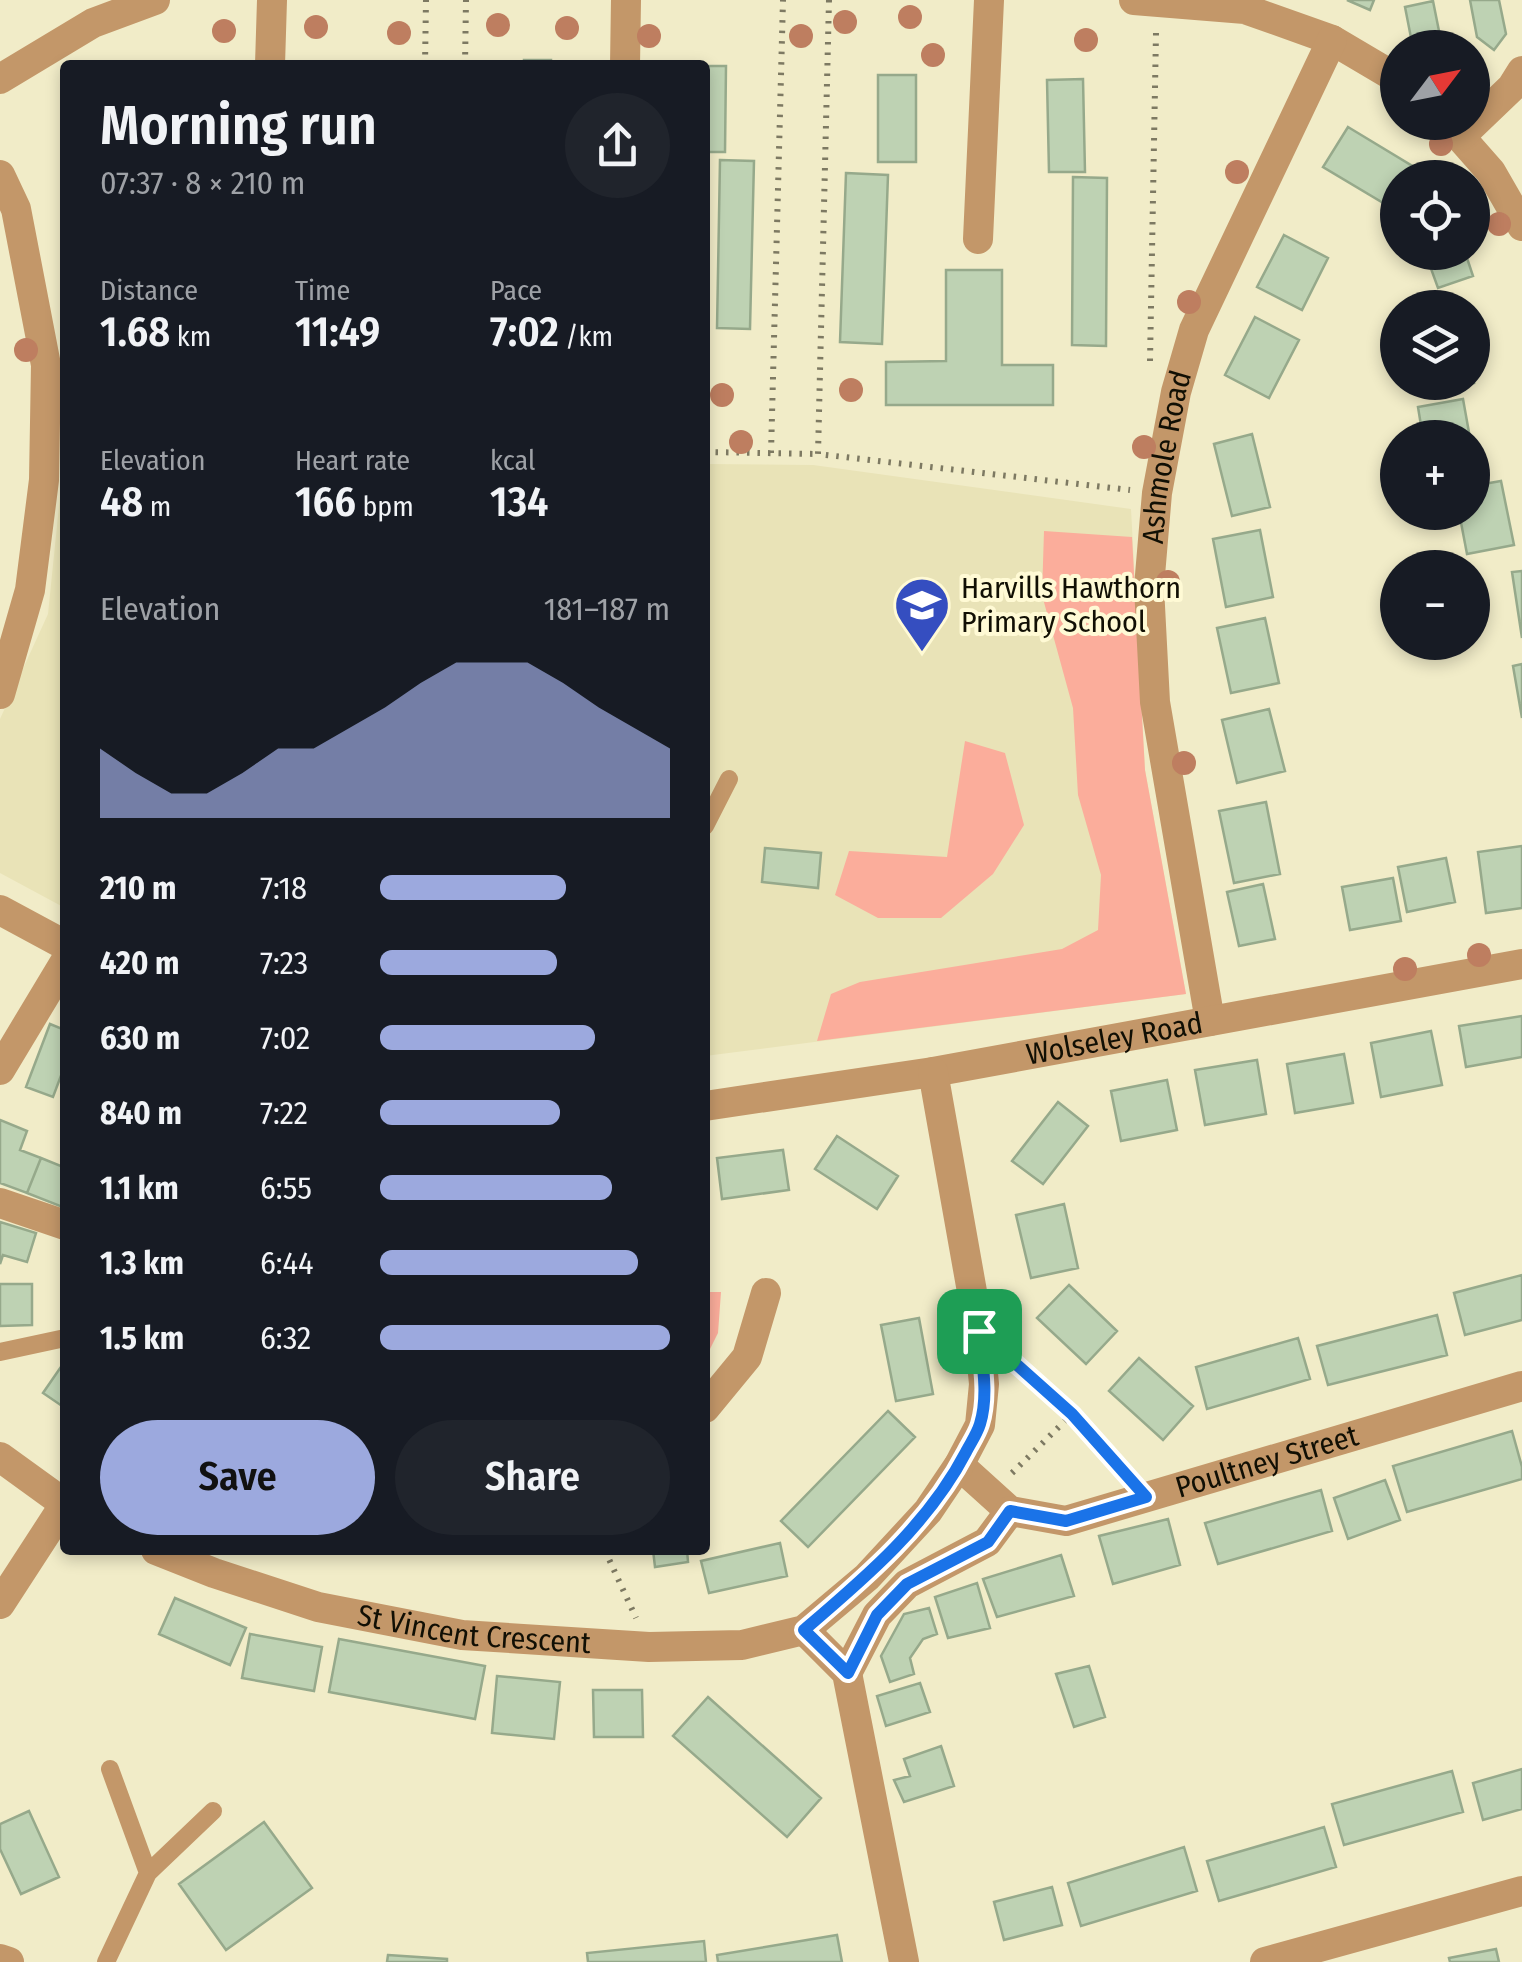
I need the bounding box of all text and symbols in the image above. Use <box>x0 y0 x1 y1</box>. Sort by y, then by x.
north arrow <box>1380 30 1490 140</box>
map controls <box>1380 30 1490 660</box>
text: Morning run <box>100 93 377 159</box>
button: share <box>565 93 670 198</box>
button: locate <box>1380 160 1490 270</box>
text: 07:37 · 8 × 210 m <box>100 164 305 202</box>
text: Distance <box>100 274 198 307</box>
text: Time <box>295 274 350 307</box>
text: Pace <box>490 274 542 307</box>
button: layers <box>1380 290 1490 400</box>
text: 1.68 <box>100 307 170 357</box>
text: 11:49 <box>295 307 380 357</box>
text: 7:02 <box>490 307 559 357</box>
text: km <box>170 320 211 353</box>
text: /km <box>559 320 613 353</box>
street label: Ashmole Road <box>1135 366 1199 545</box>
button: + <box>1380 420 1490 530</box>
text: Elevation <box>100 444 205 477</box>
text: Heart rate <box>295 444 410 477</box>
text: kcal <box>490 444 535 477</box>
text: 48 <box>100 477 143 527</box>
text: 166 <box>295 477 356 527</box>
text: 134 <box>490 477 548 527</box>
text: m <box>143 490 171 523</box>
text: bpm <box>356 490 414 523</box>
button: − <box>1380 550 1490 660</box>
place label: Harvills Hawthorn Primary School <box>961 570 1181 640</box>
school or university icon: Harvills Hawthorn Primary School <box>892 575 952 654</box>
text: Elevation <box>100 590 220 628</box>
text: 181–187 m <box>544 590 670 628</box>
text: 210 m <box>100 869 176 907</box>
text: 7:18 <box>260 869 307 907</box>
text: 420 m <box>100 944 179 982</box>
text: 7:23 <box>260 944 308 982</box>
street label: Wolseley Road <box>1023 1005 1206 1073</box>
text: 630 m <box>100 1019 180 1057</box>
text: 7:02 <box>260 1019 310 1057</box>
text: 840 m <box>100 1094 182 1132</box>
text: 7:22 <box>260 1094 308 1132</box>
text: 1.1 km <box>100 1169 179 1207</box>
text: 6:55 <box>260 1169 312 1207</box>
text: 1.3 km <box>100 1244 184 1282</box>
text: 6:44 <box>260 1244 313 1282</box>
pin <box>937 1289 1022 1374</box>
icon: arrive <box>952 1304 1007 1359</box>
text: 1.5 km <box>100 1319 184 1357</box>
text: 6:32 <box>260 1319 311 1357</box>
street label: Poultney Street <box>1171 1417 1363 1506</box>
button: Save <box>100 1420 375 1535</box>
button: Share <box>395 1420 670 1535</box>
street label: St Vincent Crescent <box>354 1597 592 1661</box>

